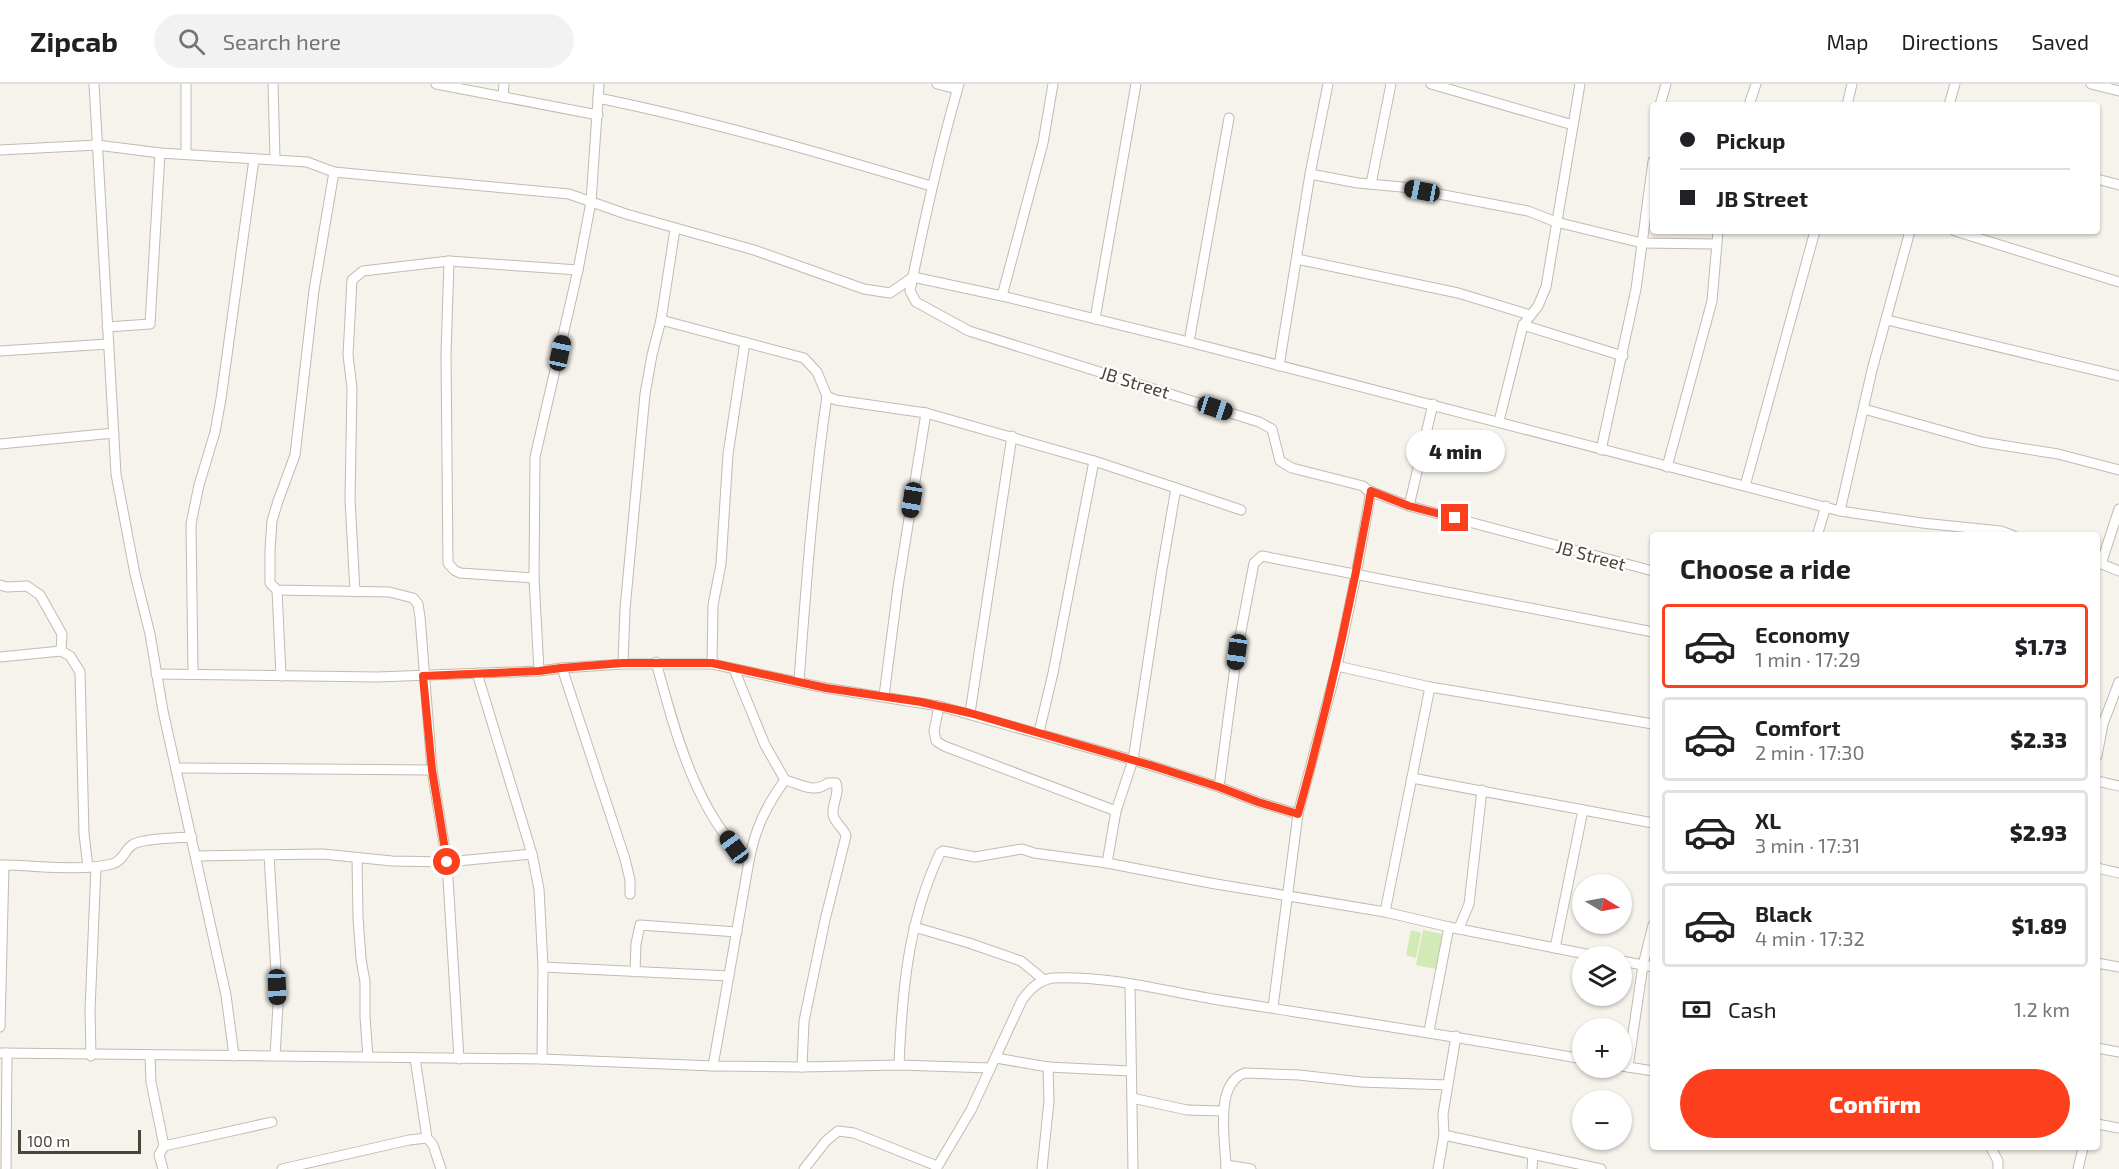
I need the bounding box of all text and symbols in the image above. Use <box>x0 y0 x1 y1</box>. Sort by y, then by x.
search box <box>154 14 574 68</box>
text: Zipcab <box>30 24 118 58</box>
icon: search <box>175 25 208 58</box>
text: Search here <box>223 28 341 54</box>
text: Map <box>1826 29 1869 54</box>
text: Directions <box>1902 29 1998 54</box>
text: Saved <box>2031 29 2089 54</box>
text: Pickup <box>1716 127 1785 153</box>
car <box>1403 179 1441 203</box>
text: JB Street <box>1716 185 1808 211</box>
car <box>547 334 573 372</box>
street label: JB Street <box>1098 361 1172 403</box>
car <box>1195 394 1235 422</box>
callout: 4 min <box>1406 431 1504 473</box>
text: 4 min <box>1429 439 1482 463</box>
car <box>900 481 924 519</box>
route end <box>1441 504 1468 531</box>
street label: JB Street <box>1554 535 1628 575</box>
text: Choose a ride <box>1680 552 1851 584</box>
icon: car <box>1683 619 1737 673</box>
text: Economy <box>1755 621 1850 647</box>
car <box>1226 633 1248 671</box>
text: $1.73 <box>2015 633 2067 659</box>
text: 1 min · 17:29 <box>1755 647 1861 671</box>
icon: car <box>1683 712 1737 766</box>
text: Comfort <box>1755 714 1840 740</box>
text: $2.33 <box>2010 726 2067 752</box>
text: 2 min · 17:30 <box>1755 740 1865 764</box>
icon: car <box>1683 805 1737 859</box>
text: XL <box>1755 807 1781 833</box>
text: $2.93 <box>2010 819 2067 845</box>
car <box>716 827 752 867</box>
text: 3 min · 17:31 <box>1755 833 1860 857</box>
route start <box>433 848 460 875</box>
north arrow <box>1572 874 1632 934</box>
map controls <box>1572 874 1632 1150</box>
icon: car <box>1683 898 1737 952</box>
text: Black <box>1755 900 1812 926</box>
text: $1.89 <box>2011 912 2067 938</box>
text: 4 min · 17:32 <box>1755 926 1865 950</box>
button: layers <box>1572 946 1632 1006</box>
car <box>267 969 287 1005</box>
icon: cash <box>1680 993 1713 1026</box>
text: Cash <box>1728 996 1777 1022</box>
text: 1.2 km <box>2014 997 2070 1021</box>
button: + <box>1572 1018 1632 1078</box>
button: Confirm <box>1680 1069 2070 1138</box>
button: − <box>1572 1090 1632 1150</box>
scale bar <box>18 1127 141 1154</box>
text: 100 m <box>27 1131 70 1150</box>

